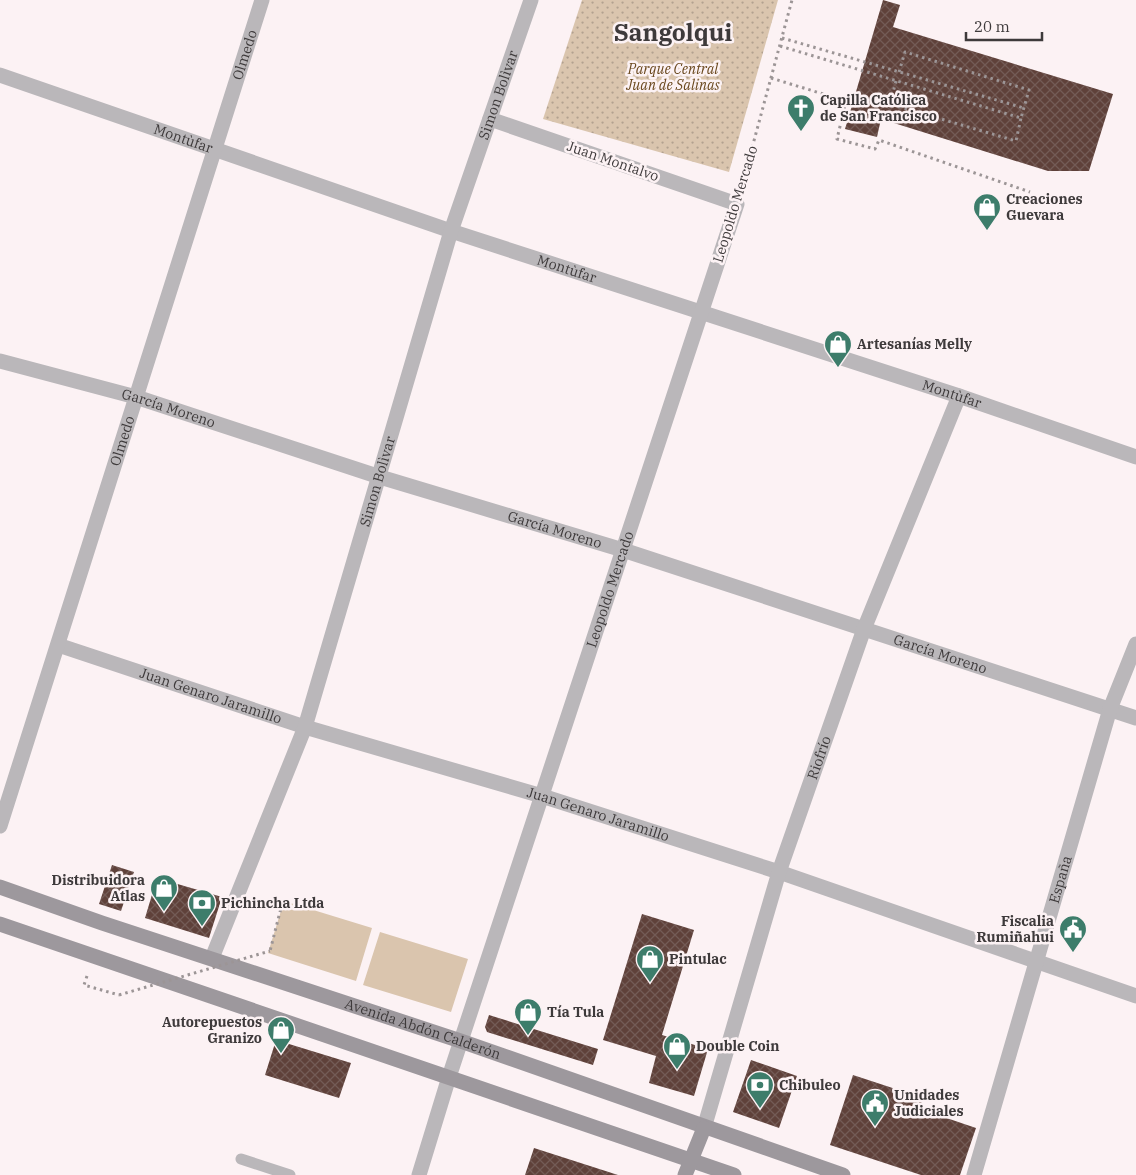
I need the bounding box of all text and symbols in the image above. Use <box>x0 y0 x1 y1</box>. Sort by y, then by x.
scale bar <box>966 10 1042 42</box>
district label: Sangolqui <box>614 16 732 48</box>
text: 20 m <box>974 17 1010 36</box>
street label: Olmedo <box>228 27 261 82</box>
street label: Simon Bolìvar <box>474 47 522 142</box>
park label: Parque Central Juan de Salinas <box>625 60 721 94</box>
place label: Capilla Católica de San Francisco <box>820 91 937 125</box>
church icon: Capilla Católica de San Francisco <box>786 93 816 132</box>
street label: Montùfar <box>151 120 216 157</box>
street label: Juan Montalvo <box>565 137 661 185</box>
street label: Leopoldo Mercado <box>709 143 761 265</box>
place label: Creaciones Guevara <box>1006 190 1083 224</box>
shop icon: Creaciones Guevara <box>972 192 1002 231</box>
street label: Montùfar <box>535 251 600 287</box>
shop icon: Artesanías Melly <box>823 329 853 368</box>
place label: Artesanías Melly <box>857 335 972 353</box>
street label: Montùfar <box>920 376 985 412</box>
street label: García Moreno <box>120 385 218 431</box>
street label: Olmedo <box>106 413 139 468</box>
street label: Simon Bolìvar <box>355 433 399 529</box>
street label: García Moreno <box>506 507 604 552</box>
street label: Leopoldo Mercado <box>582 529 637 650</box>
street label: García Moreno <box>891 630 989 678</box>
street label: Juan Genaro Jaramillo <box>138 664 284 728</box>
street label: Riofrío <box>803 733 835 782</box>
street label: Juan Genaro Jaramillo <box>525 783 672 845</box>
street label: España <box>1045 853 1076 905</box>
place label: Distribuidora Atlas <box>52 871 145 905</box>
shop icon: Distribuidora Atlas <box>149 873 179 912</box>
bank icon: Pichincha Ltda <box>187 888 217 927</box>
place label: Pichincha Ltda <box>221 894 324 912</box>
place label: Fiscalia Rumiñahui <box>976 912 1054 946</box>
public building icon: Fiscalia Rumiñahui <box>1058 914 1088 953</box>
shop icon: Pintulac <box>635 944 665 983</box>
place label: Pintulac <box>669 950 727 968</box>
street label: Avenida Abdón Calderón <box>342 994 503 1063</box>
shop icon: Tía Tula <box>513 997 543 1036</box>
place label: Tía Tula <box>547 1003 604 1021</box>
place label: Autorepuestos Granizo <box>162 1013 262 1047</box>
shop icon: Autorepuestos Granizo <box>266 1015 296 1054</box>
shop icon: Double Coin <box>662 1031 692 1070</box>
place label: Double Coin <box>696 1037 780 1055</box>
bank icon: Chibuleo <box>745 1070 775 1109</box>
place label: Chibuleo <box>779 1076 841 1094</box>
place label: Unidades Judiciales <box>894 1086 964 1120</box>
public building icon: Unidades Judiciales <box>860 1088 890 1127</box>

